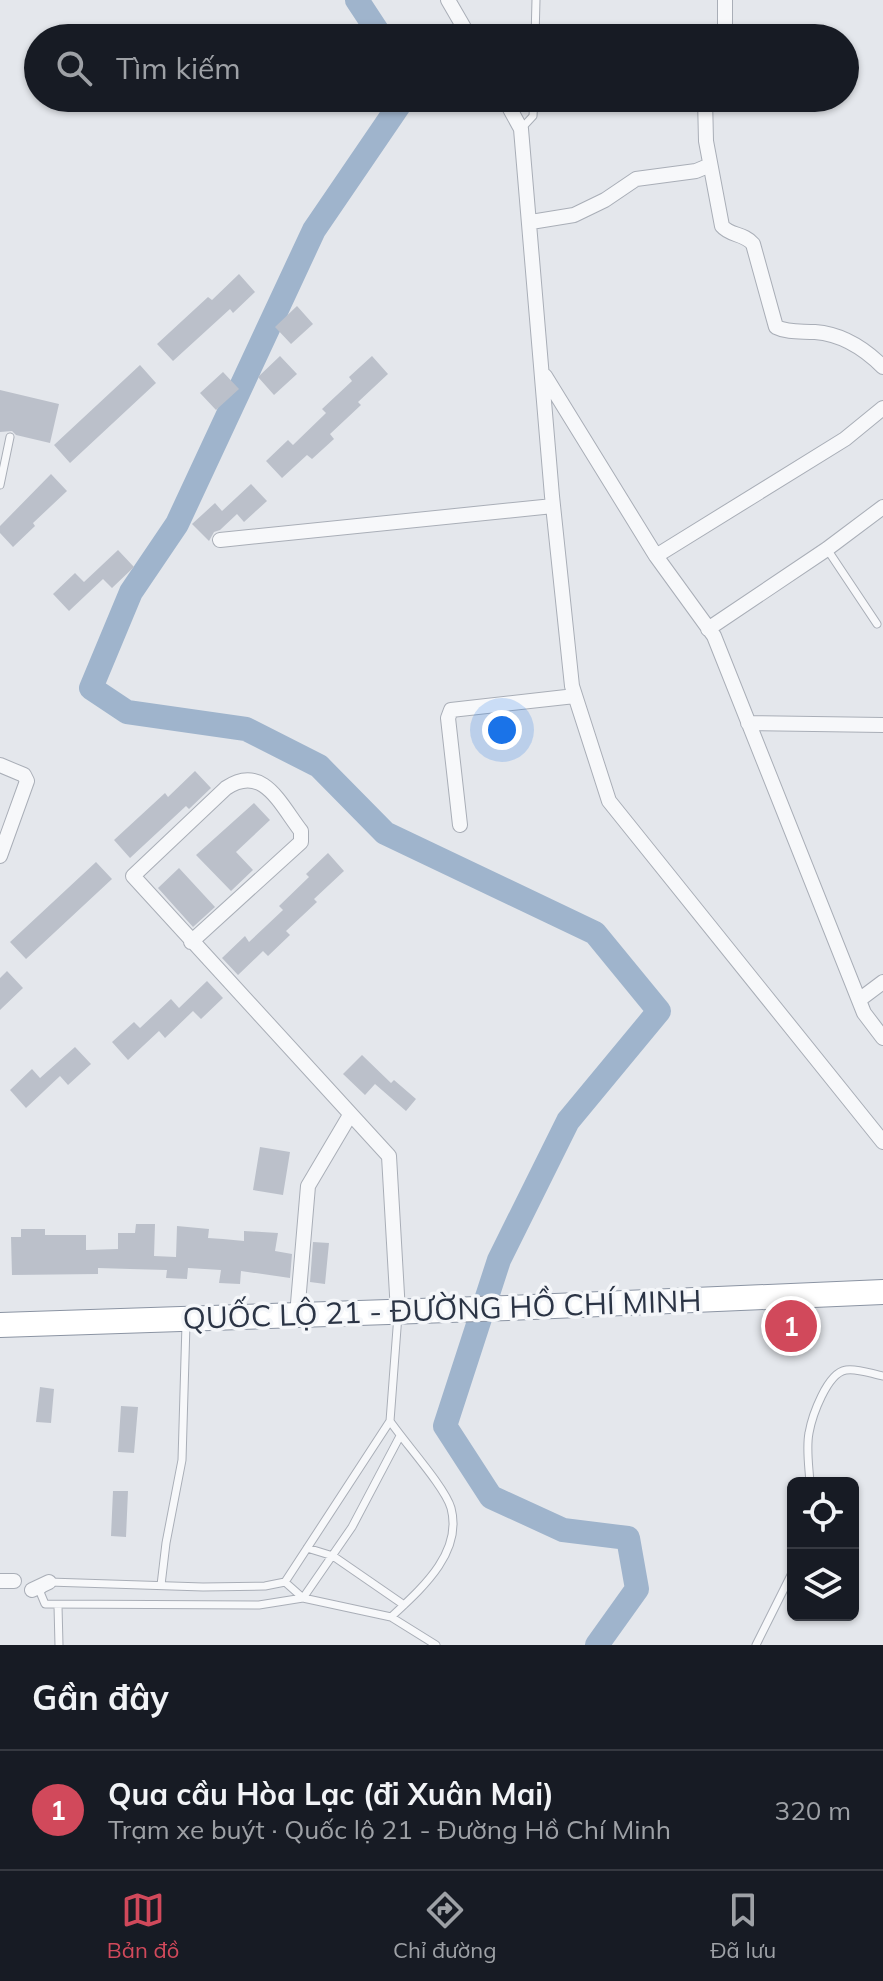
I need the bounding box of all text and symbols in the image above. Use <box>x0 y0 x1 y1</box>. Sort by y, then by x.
search box <box>24 24 859 112</box>
icon: search <box>52 46 96 90</box>
text: Tìm kiếm <box>116 49 241 87</box>
your location <box>482 710 522 750</box>
street label: QUỐC LỘ 21 - ĐƯỜNG HỒ CHÍ MINH <box>182 1281 702 1337</box>
pin: 1 <box>765 1296 817 1356</box>
map controls <box>787 1477 859 1621</box>
button: locate <box>787 1477 859 1549</box>
button: layers <box>787 1549 859 1621</box>
text: Gần đây <box>32 1676 169 1719</box>
text: Qua cầu Hòa Lạc (đi Xuân Mai) <box>108 1775 554 1813</box>
text: 1 <box>50 1794 66 1827</box>
text: 320 m <box>775 1794 851 1827</box>
text: Trạm xe buýt · Quốc lộ 21 - Đường Hồ Chí Minh <box>108 1813 671 1846</box>
tab: Bản đồ <box>107 1888 179 1964</box>
tab: Chỉ đường <box>393 1888 497 1964</box>
tab: Đã lưu <box>710 1888 776 1964</box>

